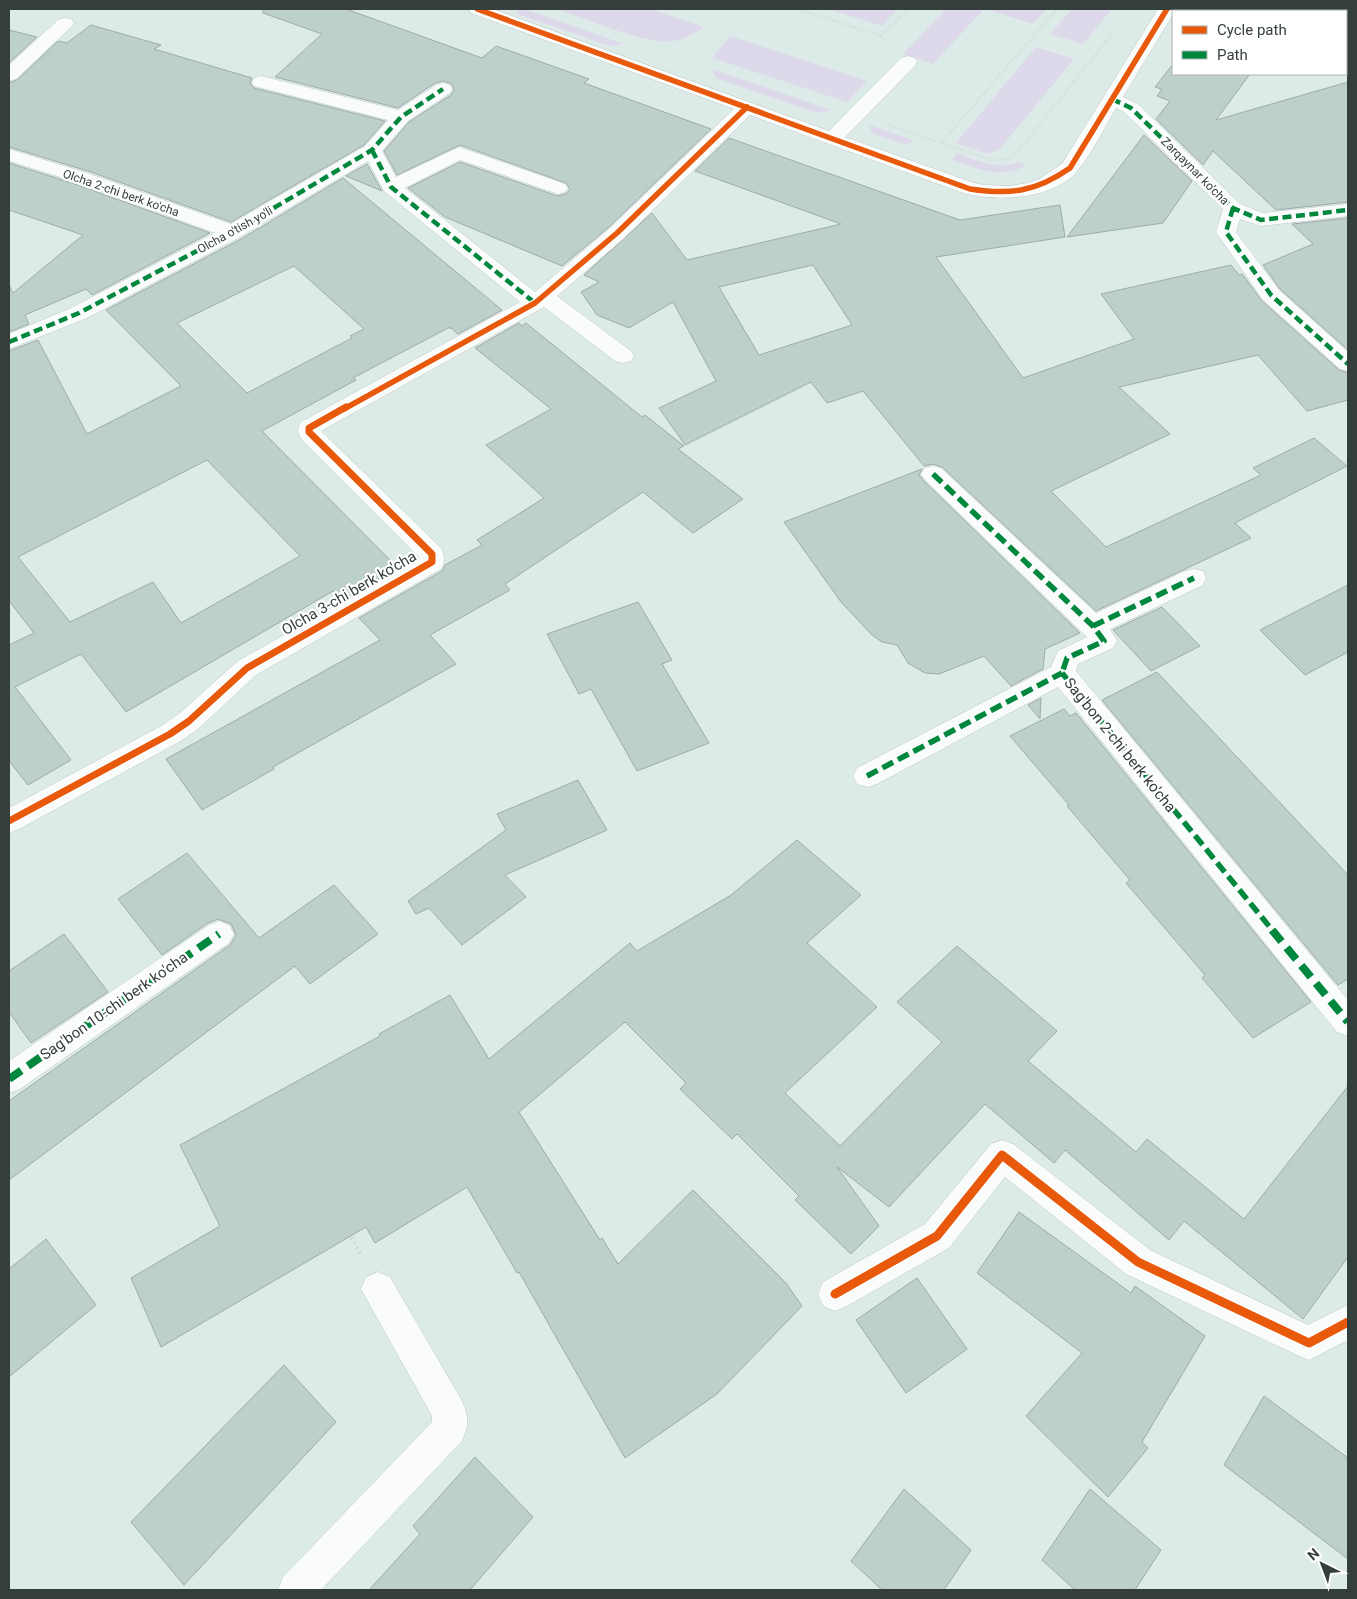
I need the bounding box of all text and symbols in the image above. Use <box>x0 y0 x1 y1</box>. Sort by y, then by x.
legend <box>1172 10 1347 75</box>
text: Cycle path <box>1217 21 1287 39</box>
text: Path <box>1217 46 1248 64</box>
street label: Zarqaynar ko'cha <box>1158 134 1232 208</box>
street label: Olcha 2-chi berk ko'cha <box>61 167 181 219</box>
street label: Olcha o'tish yo'li <box>195 203 275 256</box>
street label: Olcha 3-chi berk ko'cha <box>278 547 420 639</box>
street label: Sag'bon 2-chi berk ko'cha <box>1060 674 1180 816</box>
street label: Sag'bon 10-chi berk ko'cha <box>37 948 191 1064</box>
north arrow <box>1297 1539 1347 1589</box>
text: N <box>1304 1545 1322 1564</box>

